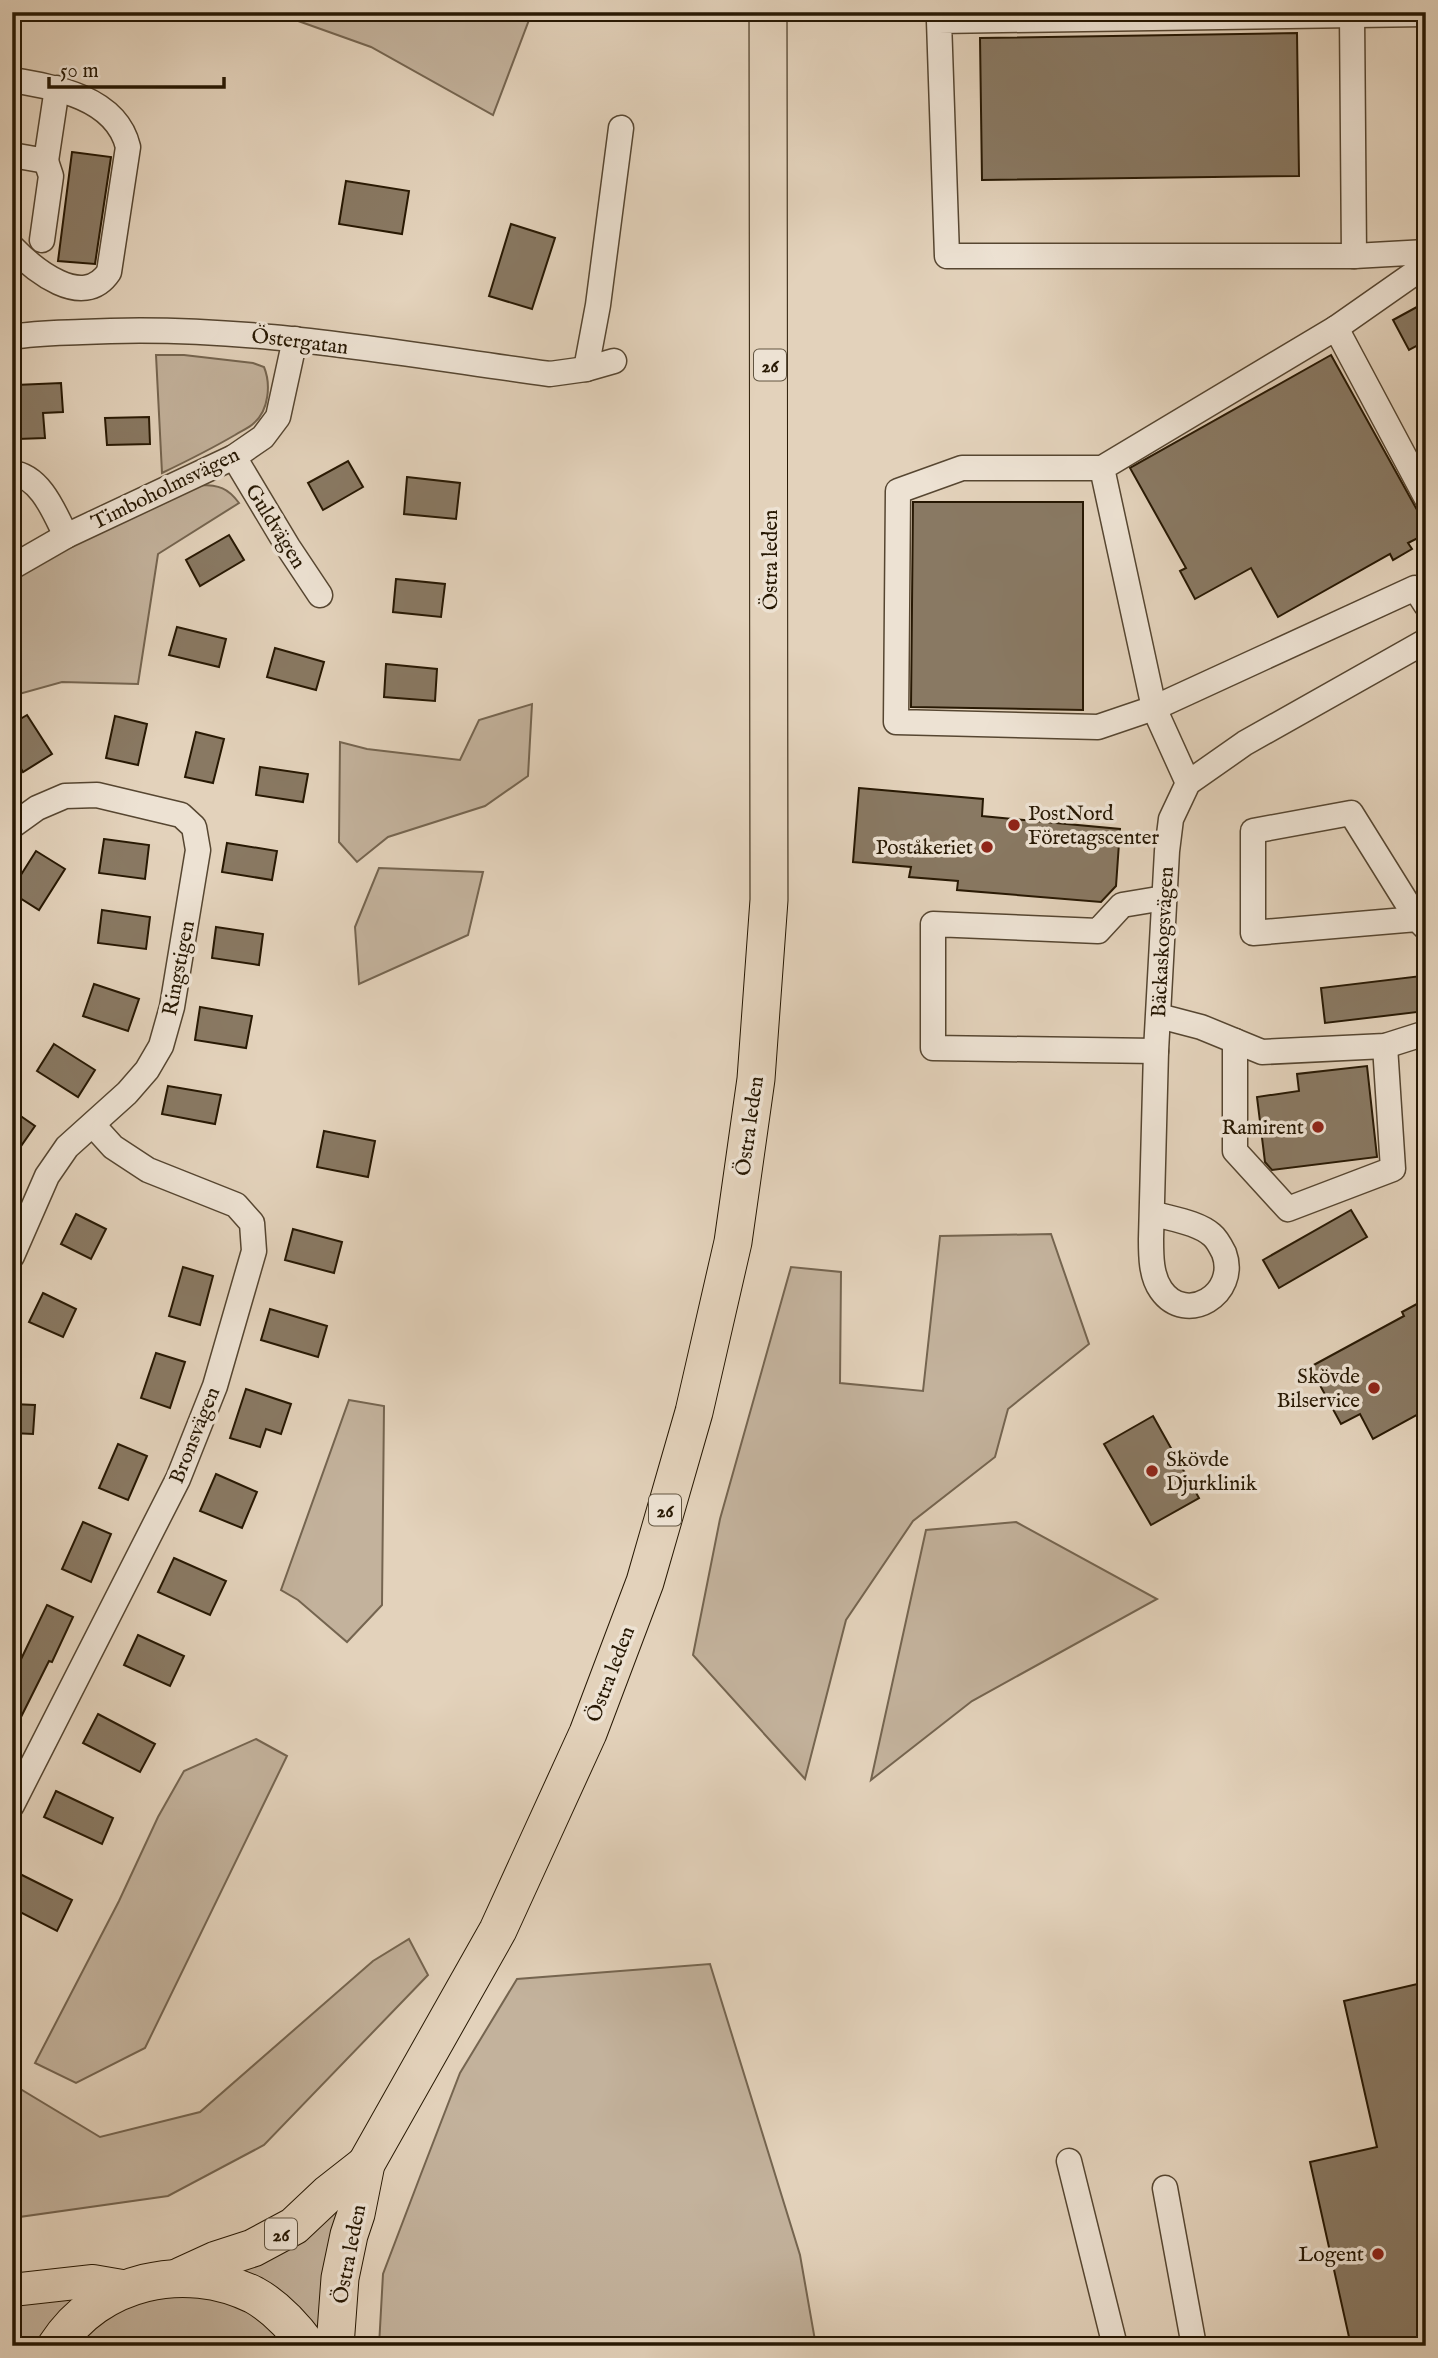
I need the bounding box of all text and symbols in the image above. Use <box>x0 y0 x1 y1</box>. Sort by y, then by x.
scale bar <box>49 46 224 90</box>
text: 50 m <box>60 58 99 85</box>
street label: Östergatan <box>250 323 350 362</box>
road number: 26 <box>754 350 786 380</box>
street label: Timboholmsvägen <box>87 442 244 537</box>
street label: Guldvägen <box>238 479 311 574</box>
street label: Östra leden <box>758 510 785 610</box>
place label: PostNord Företagscenter <box>1028 801 1159 852</box>
marker: PostNord Företagscenter <box>1006 817 1022 833</box>
place label: Poståkeriet <box>875 835 973 862</box>
marker: Poståkeriet <box>979 839 995 855</box>
street label: Bäckaskogsvägen <box>1146 866 1181 1018</box>
street label: Ringstigen <box>157 918 202 1018</box>
street label: Östra leden <box>730 1074 771 1178</box>
place label: Ramirent <box>1222 1115 1304 1142</box>
marker: Ramirent <box>1310 1119 1326 1135</box>
place label: Skövde Bilservice <box>1276 1364 1360 1415</box>
marker: Skövde Bilservice <box>1366 1380 1382 1396</box>
street label: Bronsvägen <box>164 1383 227 1488</box>
place label: Skövde Djurklinik <box>1166 1447 1258 1498</box>
marker: Skövde Djurklinik <box>1144 1463 1160 1479</box>
road number: 26 <box>649 1494 681 1526</box>
street label: Östra leden <box>581 1623 642 1726</box>
street label: Östra leden <box>328 2202 373 2306</box>
road number: 26 <box>265 2218 297 2250</box>
place label: Logent <box>1298 2242 1364 2269</box>
marker: Logent <box>1370 2246 1386 2262</box>

